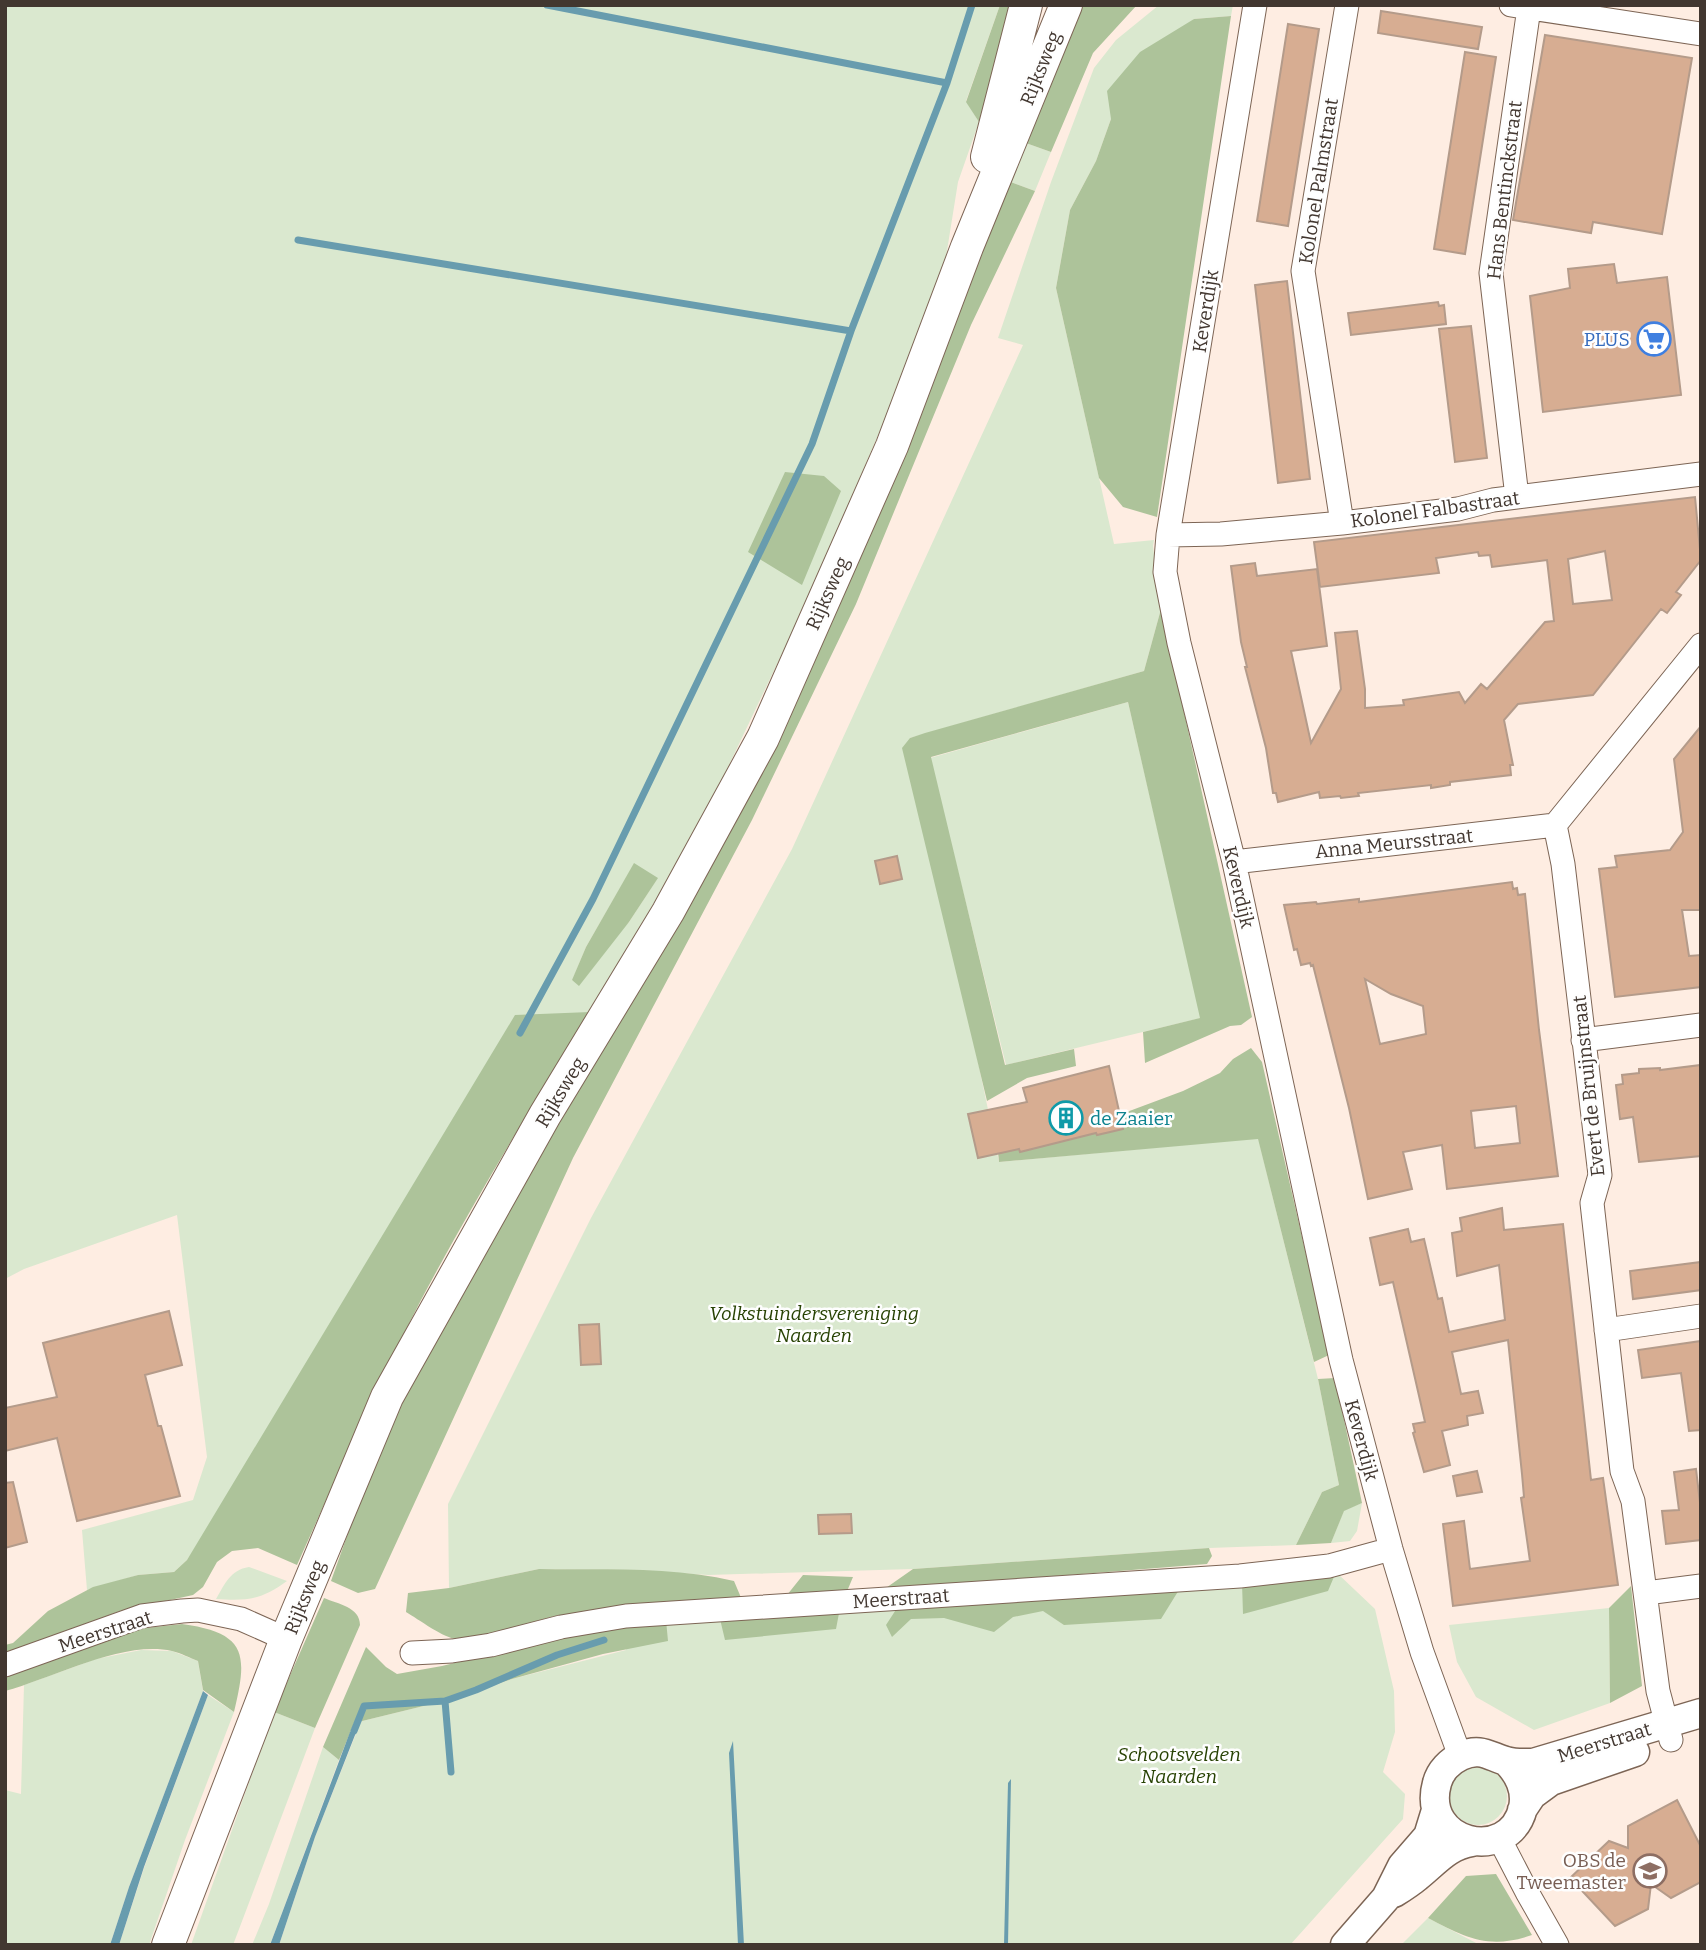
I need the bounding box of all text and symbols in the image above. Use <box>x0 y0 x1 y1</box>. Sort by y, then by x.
street label: Rijksweg <box>1015 27 1066 109</box>
street label: Kolonel Palmstraat <box>1294 96 1343 266</box>
street label: Hans Bentinckstraat <box>1482 99 1527 281</box>
street label: Keverdijk <box>1188 268 1223 354</box>
supermarket icon: PLUS <box>1635 320 1673 358</box>
place label: PLUS <box>1584 328 1630 351</box>
street label: Kolonel Falbastraat <box>1349 486 1521 533</box>
street label: Rijksweg <box>801 553 854 633</box>
street label: Anna Meursstraat <box>1314 824 1474 863</box>
street label: Keverdijk <box>1218 844 1259 931</box>
street label: Evert de Bruijnstraat <box>1568 994 1609 1178</box>
street label: Rijksweg <box>530 1053 591 1132</box>
building icon: de Zaaier <box>1047 1099 1085 1137</box>
place label: de Zaaier <box>1090 1107 1173 1130</box>
park label: Volkstuindersvereniging Naarden <box>709 1302 919 1347</box>
street label: Keverdijk <box>1340 1397 1383 1484</box>
street label: Rijksweg <box>279 1556 330 1638</box>
street label: Meerstraat <box>852 1584 950 1613</box>
street label: Meerstraat <box>55 1606 155 1657</box>
street label: Meerstraat <box>1554 1717 1654 1768</box>
park label: Schootsvelden Naarden <box>1117 1743 1241 1788</box>
place label: OBS de Tweemaster <box>1517 1849 1627 1894</box>
school or university icon: OBS de Tweemaster <box>1631 1852 1669 1890</box>

